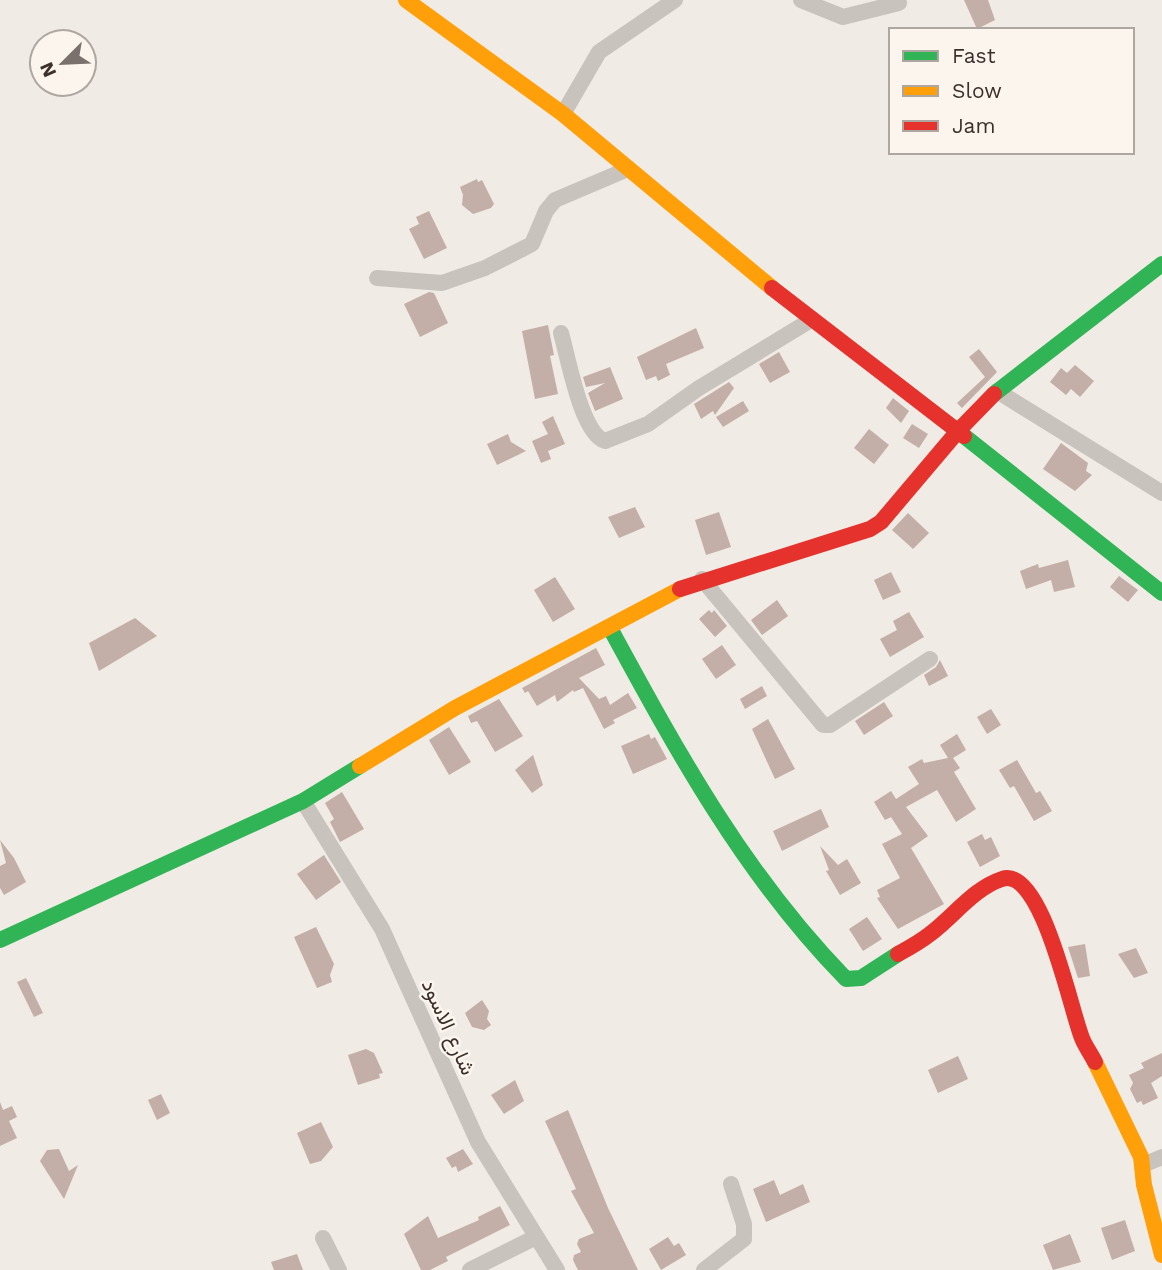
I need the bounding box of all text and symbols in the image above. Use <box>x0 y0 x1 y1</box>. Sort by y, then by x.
north arrow <box>28 28 98 98</box>
legend <box>889 28 1134 154</box>
text: Fast <box>952 43 996 68</box>
text: N <box>35 59 61 81</box>
text: Slow <box>952 78 1002 103</box>
text: Jam <box>952 113 995 138</box>
street label: شارع الاسود <box>415 975 481 1080</box>

